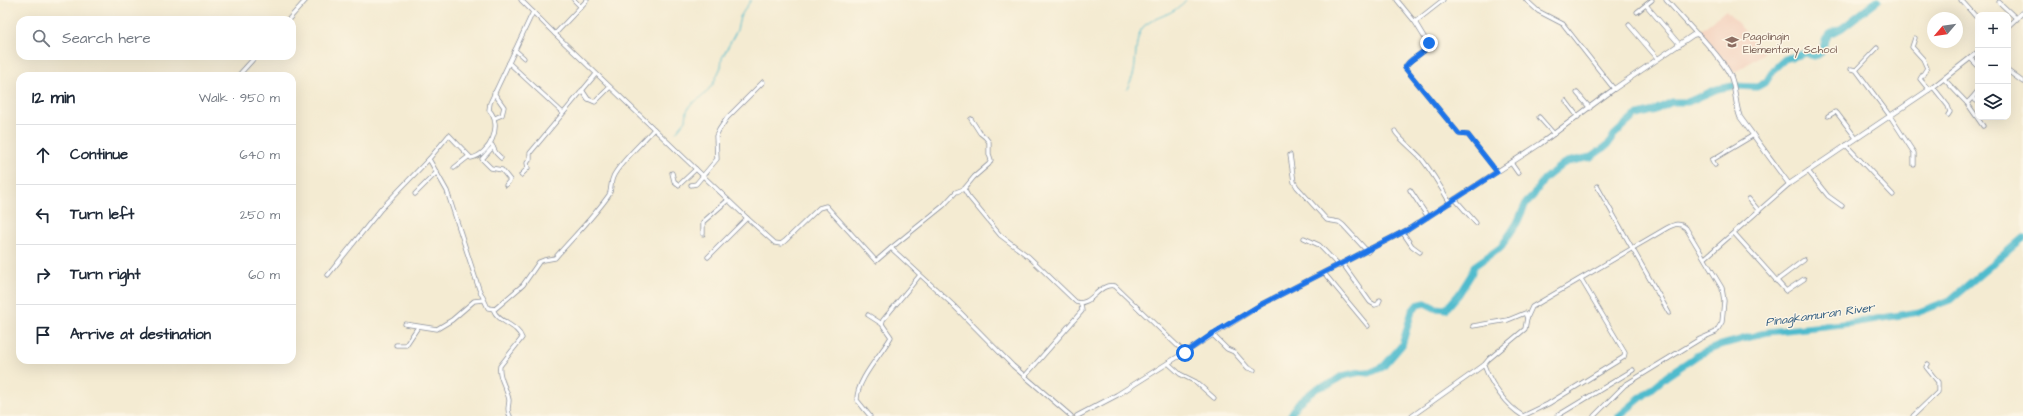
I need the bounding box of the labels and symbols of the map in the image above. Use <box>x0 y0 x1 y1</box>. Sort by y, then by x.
north arrow <box>1927 12 1963 48</box>
place label: Pagolingin Elementary School <box>1743 29 1838 58</box>
route end <box>1420 34 1438 52</box>
school or university icon: Pagolingin Elementary School <box>1724 34 1740 50</box>
water label: Pinagkamuran River <box>1764 299 1877 332</box>
route start <box>1176 344 1194 362</box>

